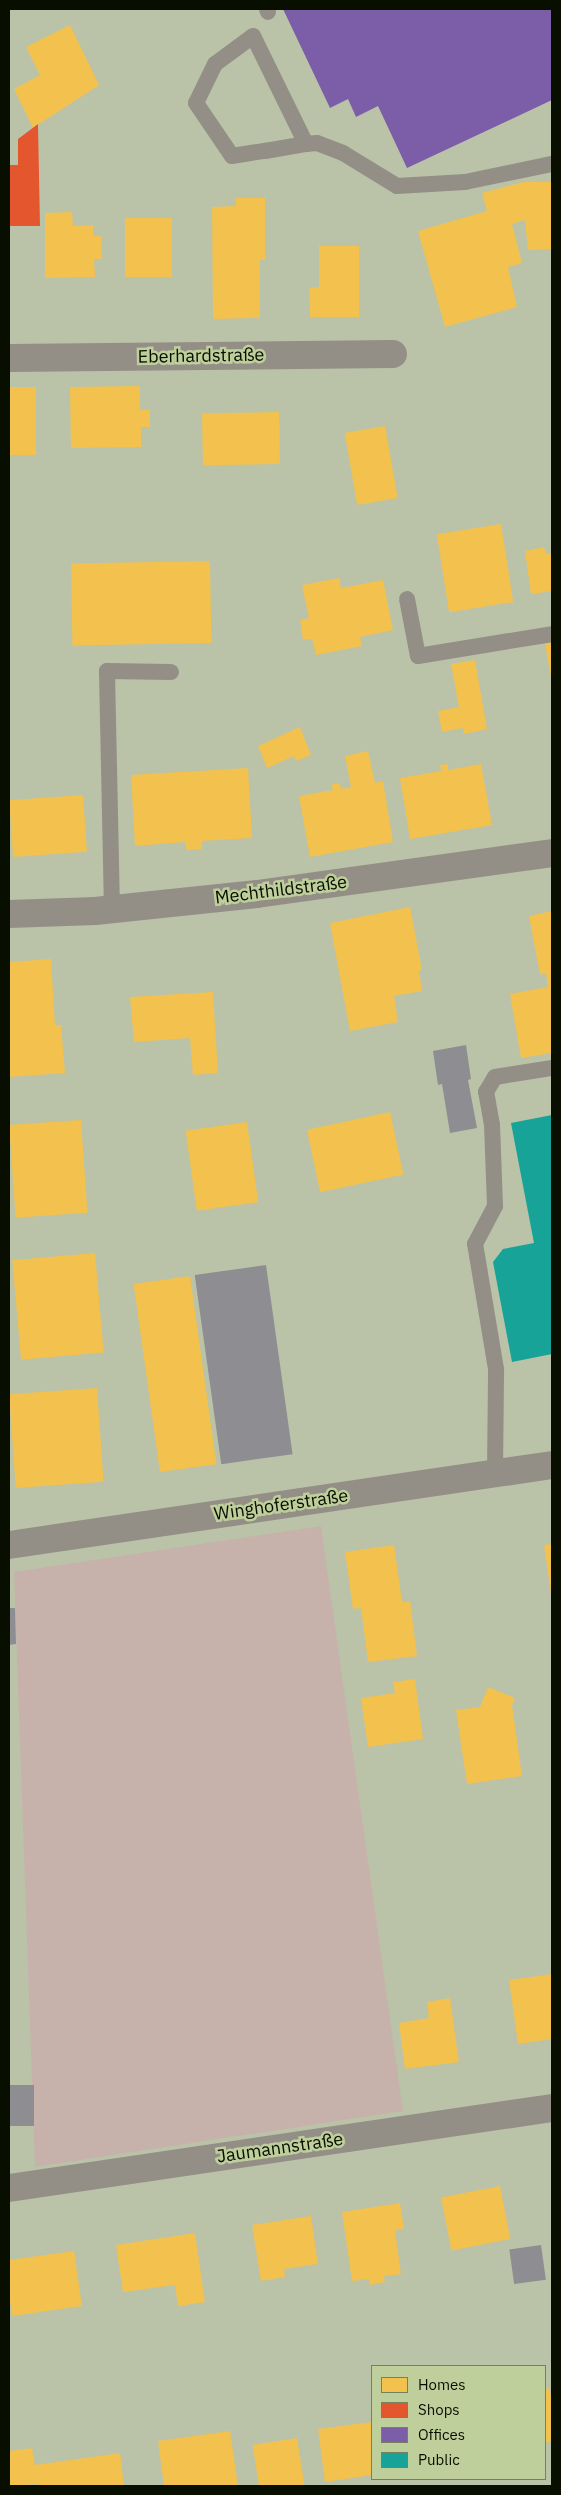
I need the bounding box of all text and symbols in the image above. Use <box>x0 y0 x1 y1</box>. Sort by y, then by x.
street label: Eberhardstraße <box>137 344 265 368</box>
street label: Mechthildstraße <box>214 871 348 909</box>
street label: Winghoferstraße <box>213 1485 349 1525</box>
street label: Jaumannstraße <box>215 2128 345 2168</box>
legend <box>371 2365 546 2480</box>
text: Homes <box>418 2375 466 2394</box>
text: Shops <box>418 2400 460 2419</box>
text: Offices <box>418 2425 465 2444</box>
text: Public <box>418 2450 460 2469</box>

